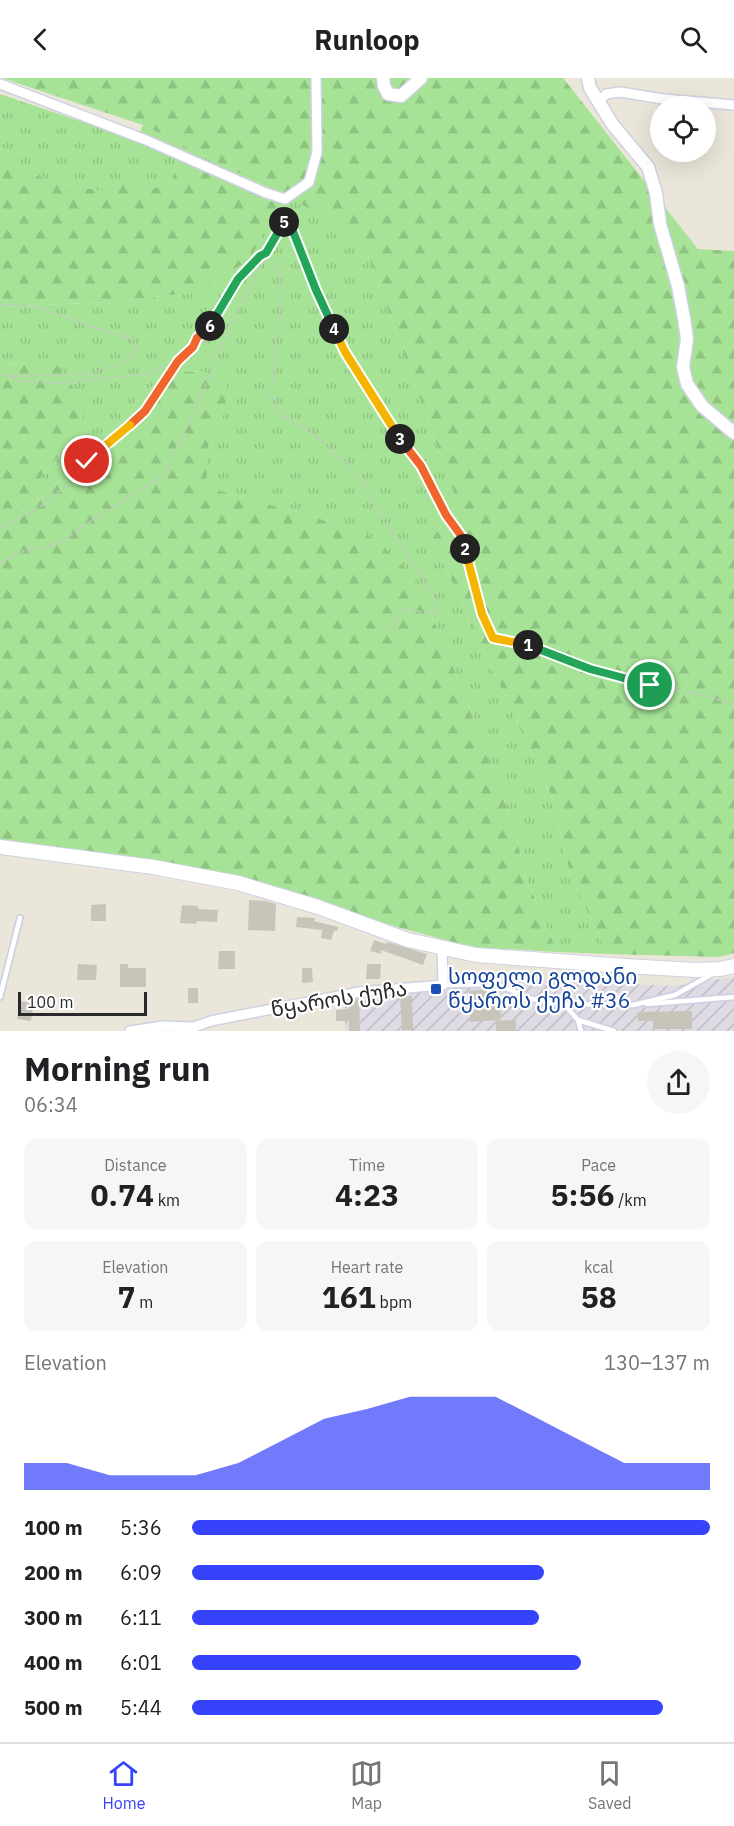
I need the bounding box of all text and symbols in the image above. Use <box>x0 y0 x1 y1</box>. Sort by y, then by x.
text: Runloop <box>314 22 420 57</box>
icon: back <box>24 23 57 56</box>
icon: search <box>677 23 710 56</box>
map controls <box>650 96 716 162</box>
button: locate <box>650 96 716 162</box>
pin: 5 <box>269 207 299 237</box>
text: 5 <box>279 212 289 232</box>
pin: 6 <box>195 311 225 341</box>
pin: 4 <box>319 314 349 344</box>
text: 6 <box>205 316 215 336</box>
text: 4 <box>329 319 339 339</box>
pin: 3 <box>385 424 415 454</box>
text: 3 <box>395 429 405 449</box>
pin <box>61 435 112 486</box>
icon: check <box>70 444 103 477</box>
pin: 2 <box>450 534 480 564</box>
text: 2 <box>460 539 470 559</box>
pin: 1 <box>513 630 543 660</box>
text: 1 <box>523 635 533 655</box>
pin <box>624 659 675 710</box>
icon: arrive <box>633 668 666 701</box>
place label: სოფელი გლდანი წყაროს ქუჩა #36 <box>448 962 637 1014</box>
street label: წყაროს ქუჩა <box>269 973 409 1023</box>
marker: სოფელი გლდანი წყაროს ქუჩა #36 <box>429 982 443 996</box>
scale bar <box>18 989 147 1016</box>
text: 100 m <box>27 992 74 1012</box>
text: Morning run <box>24 1047 210 1090</box>
button: share <box>647 1051 710 1114</box>
text: 06:34 <box>24 1091 78 1118</box>
text: Distance <box>104 1155 167 1175</box>
text: Time <box>349 1155 385 1175</box>
text: Pace <box>581 1155 616 1175</box>
text: 0.74 <box>91 1175 154 1214</box>
text: 4:23 <box>335 1175 399 1214</box>
text: 5:56 <box>551 1175 614 1214</box>
text: km <box>154 1190 180 1210</box>
text: /km <box>614 1190 647 1210</box>
text: Elevation <box>102 1257 168 1277</box>
text: Heart rate <box>331 1257 403 1277</box>
text: kcal <box>584 1257 613 1277</box>
text: 7 <box>117 1277 135 1316</box>
text: 161 <box>322 1277 376 1316</box>
text: 58 <box>581 1277 617 1316</box>
text: m <box>135 1292 153 1312</box>
text: bpm <box>376 1292 412 1312</box>
text: Elevation <box>24 1349 107 1376</box>
text: 130–137 m <box>604 1349 710 1376</box>
text: 100 m <box>24 1514 83 1541</box>
text: 5:36 <box>120 1514 162 1541</box>
text: 200 m <box>24 1559 83 1586</box>
text: 6:09 <box>120 1559 162 1586</box>
text: 300 m <box>24 1604 83 1631</box>
text: 6:11 <box>120 1604 162 1631</box>
text: 400 m <box>24 1649 83 1676</box>
text: 6:01 <box>120 1649 162 1676</box>
text: 500 m <box>24 1694 83 1721</box>
text: 5:44 <box>120 1694 162 1721</box>
tab: Home <box>102 1757 145 1813</box>
tab: Map <box>350 1757 383 1813</box>
tab: Saved <box>588 1757 632 1813</box>

